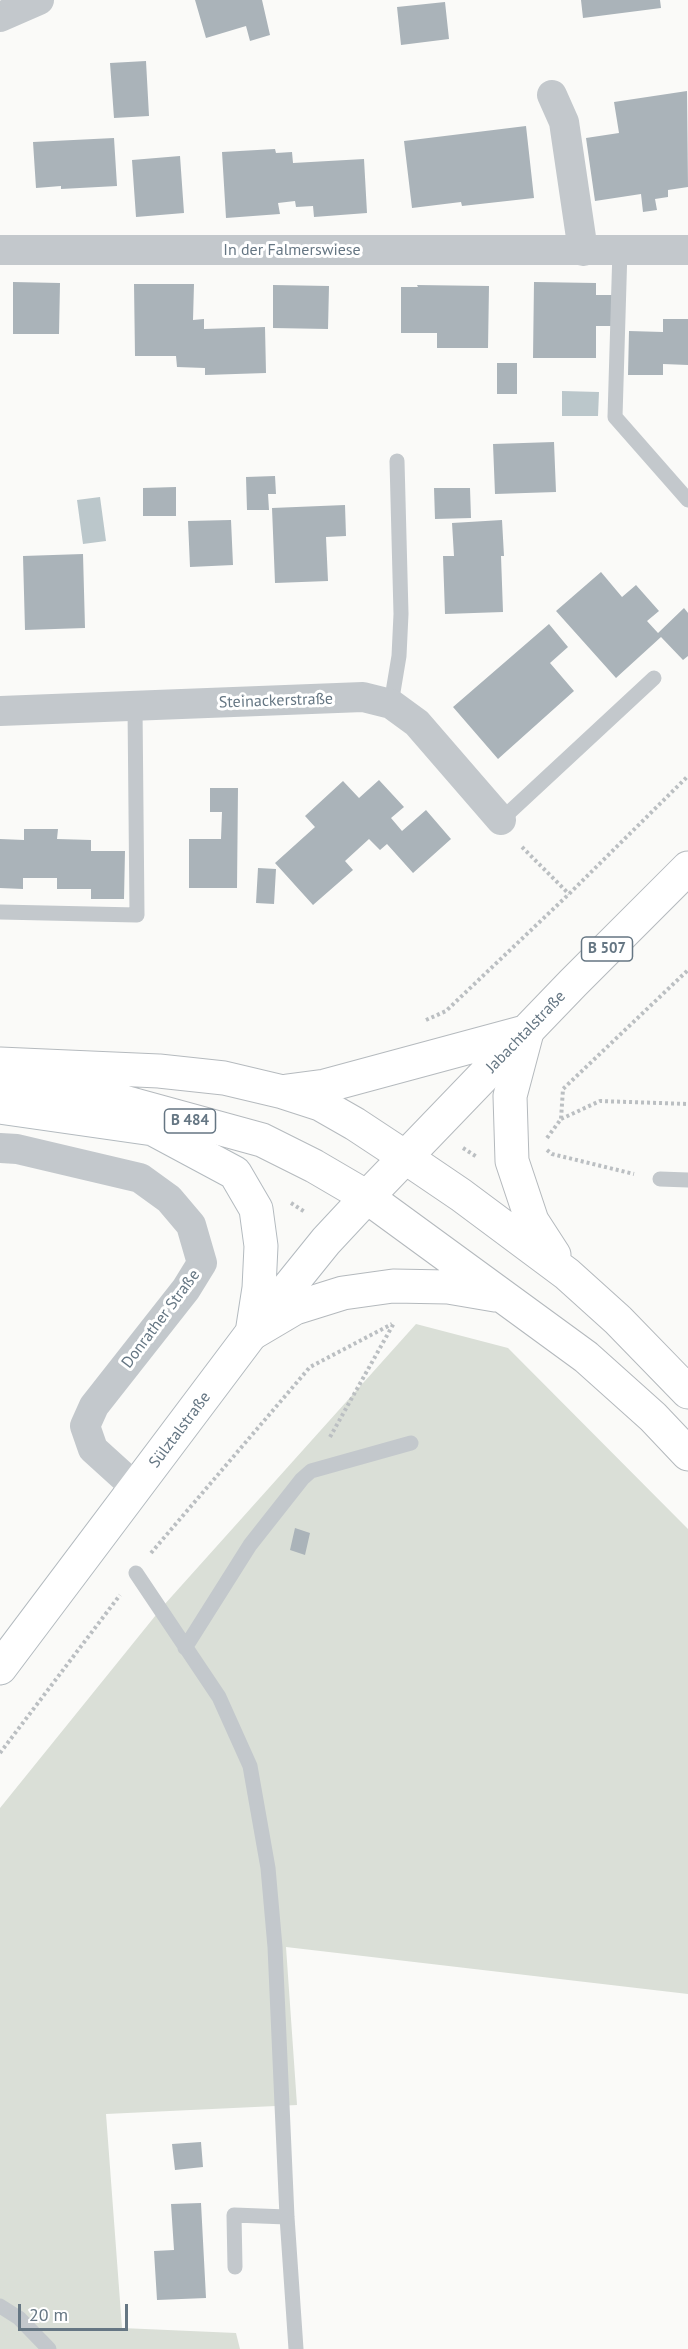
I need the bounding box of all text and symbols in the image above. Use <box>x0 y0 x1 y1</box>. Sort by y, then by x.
street label: In der Falmerswiese <box>223 240 361 260</box>
street label: Steinackerstraße <box>219 689 333 713</box>
road number: B 507 <box>582 937 632 961</box>
street label: Jabachtalstraße <box>482 987 570 1077</box>
road number: B 484 <box>164 1109 216 1133</box>
street label: Donrather Straße <box>118 1266 204 1372</box>
street label: Sülztalstraße <box>145 1388 215 1472</box>
scale bar <box>21 2292 130 2330</box>
text: 20 m <box>29 2303 68 2326</box>

